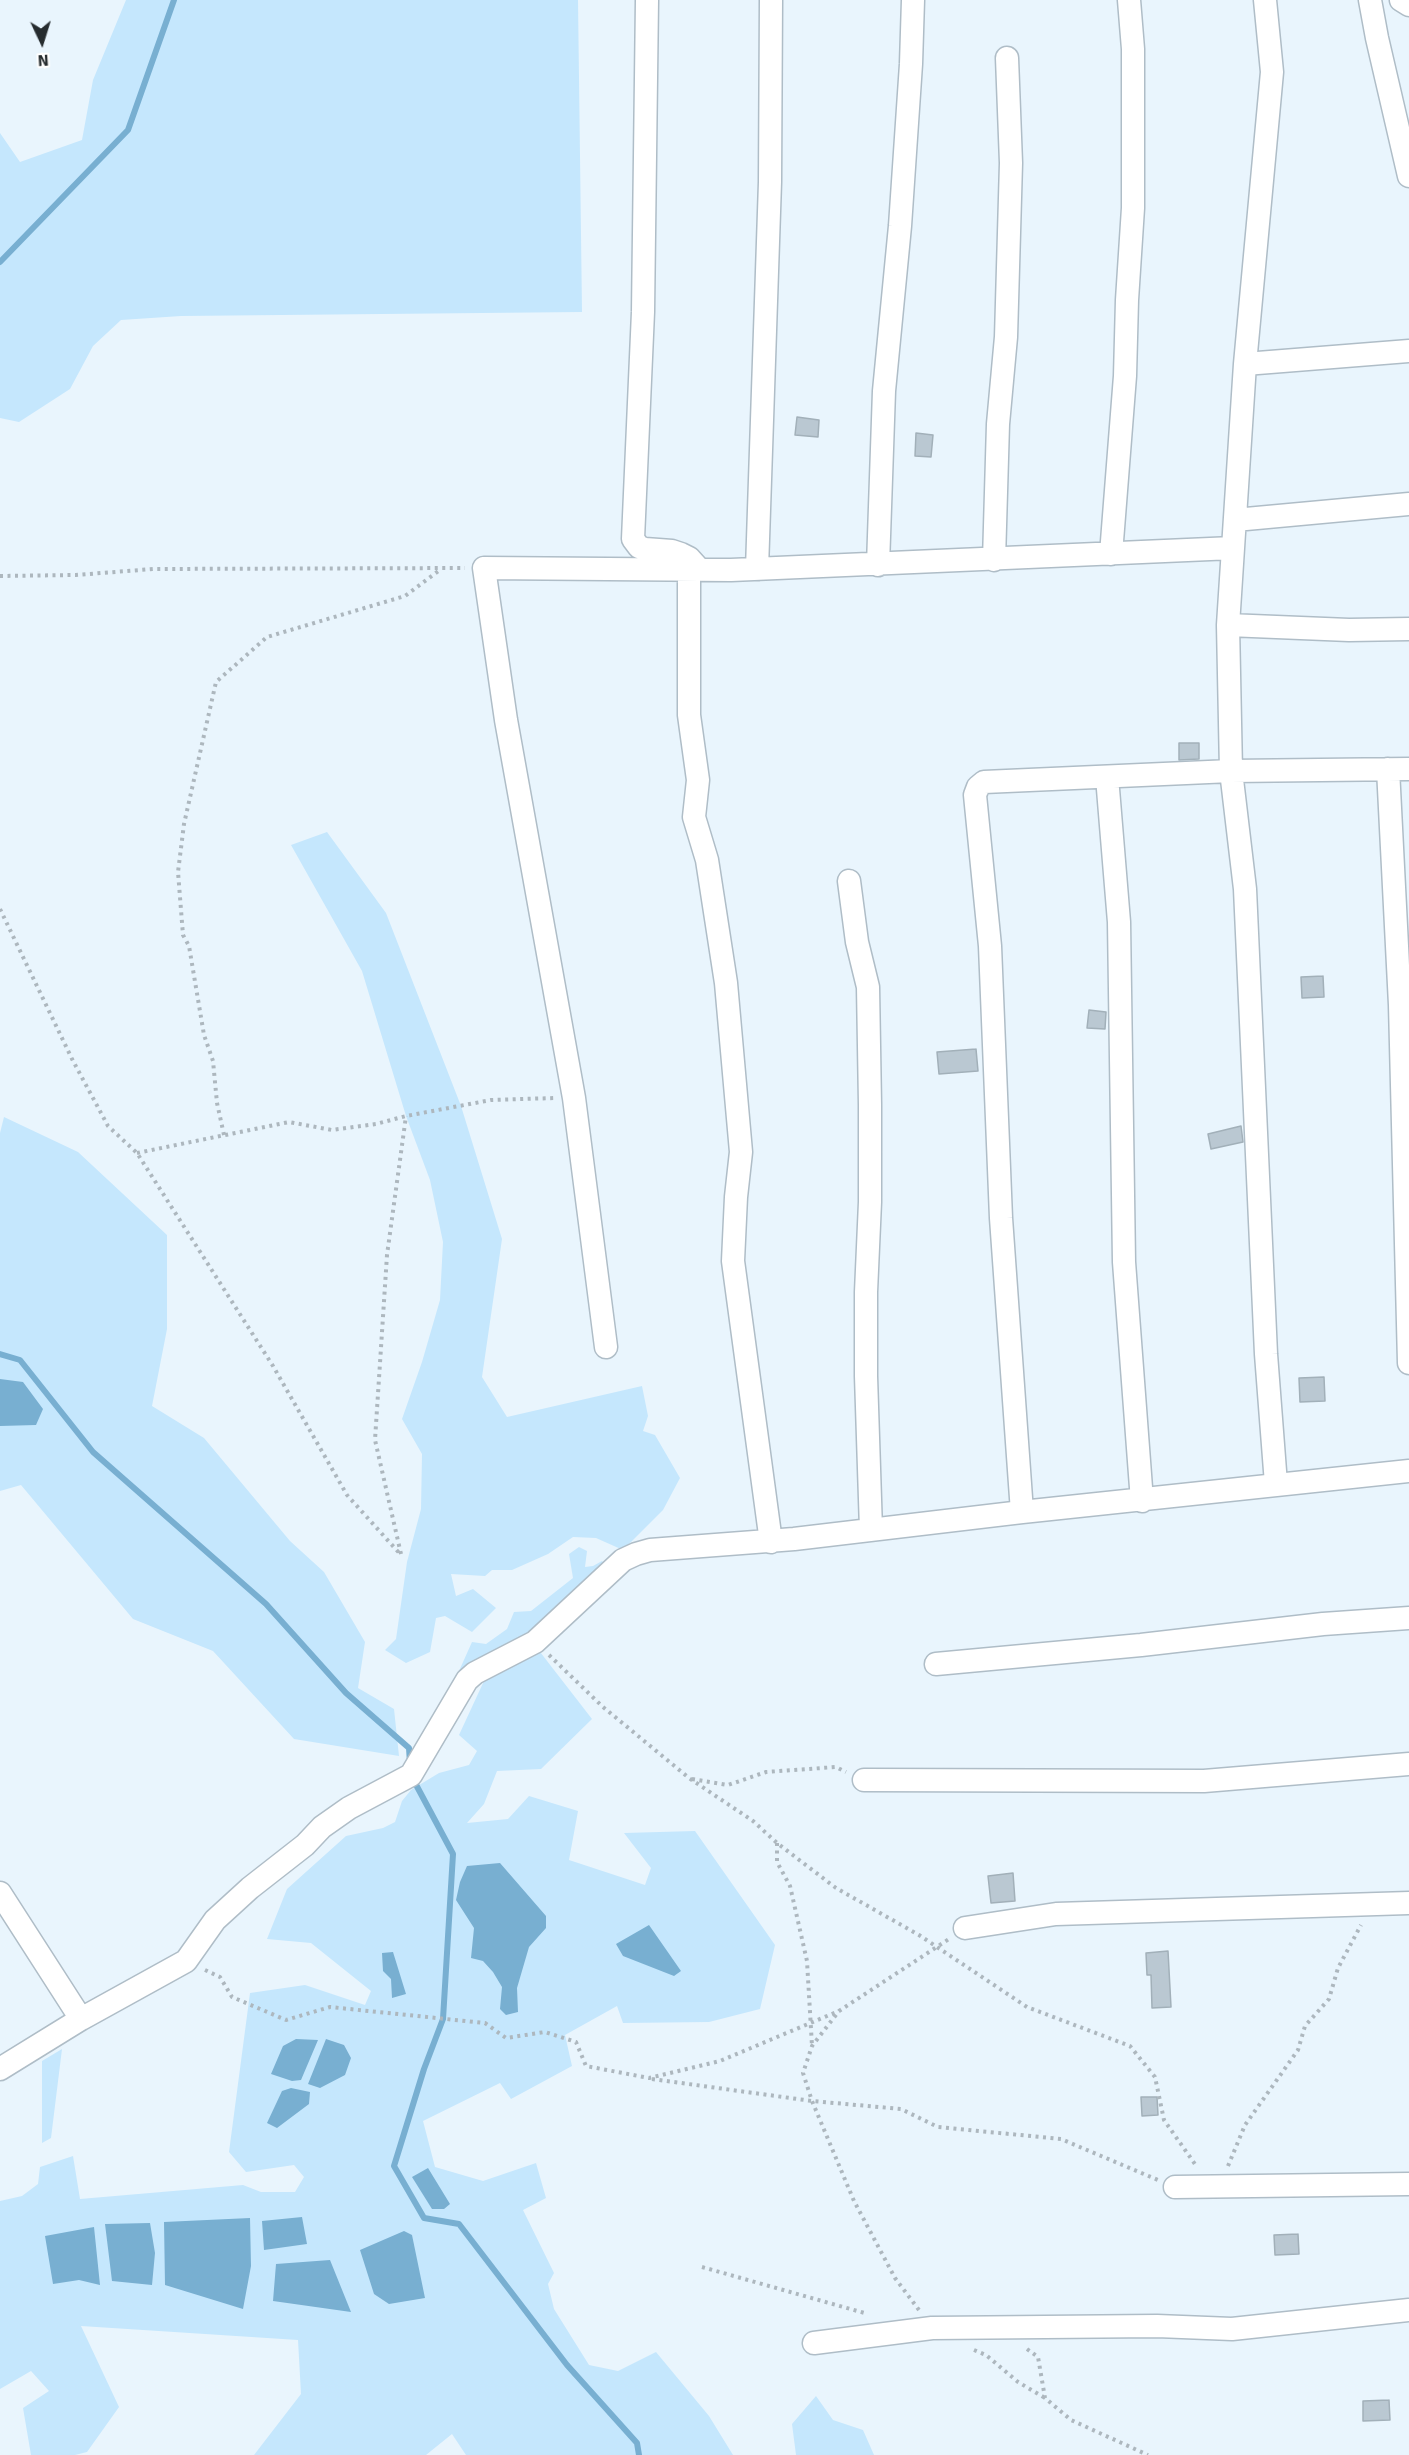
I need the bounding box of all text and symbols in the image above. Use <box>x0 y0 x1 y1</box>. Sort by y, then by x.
north arrow <box>12 12 72 72</box>
text: N <box>37 50 50 70</box>

